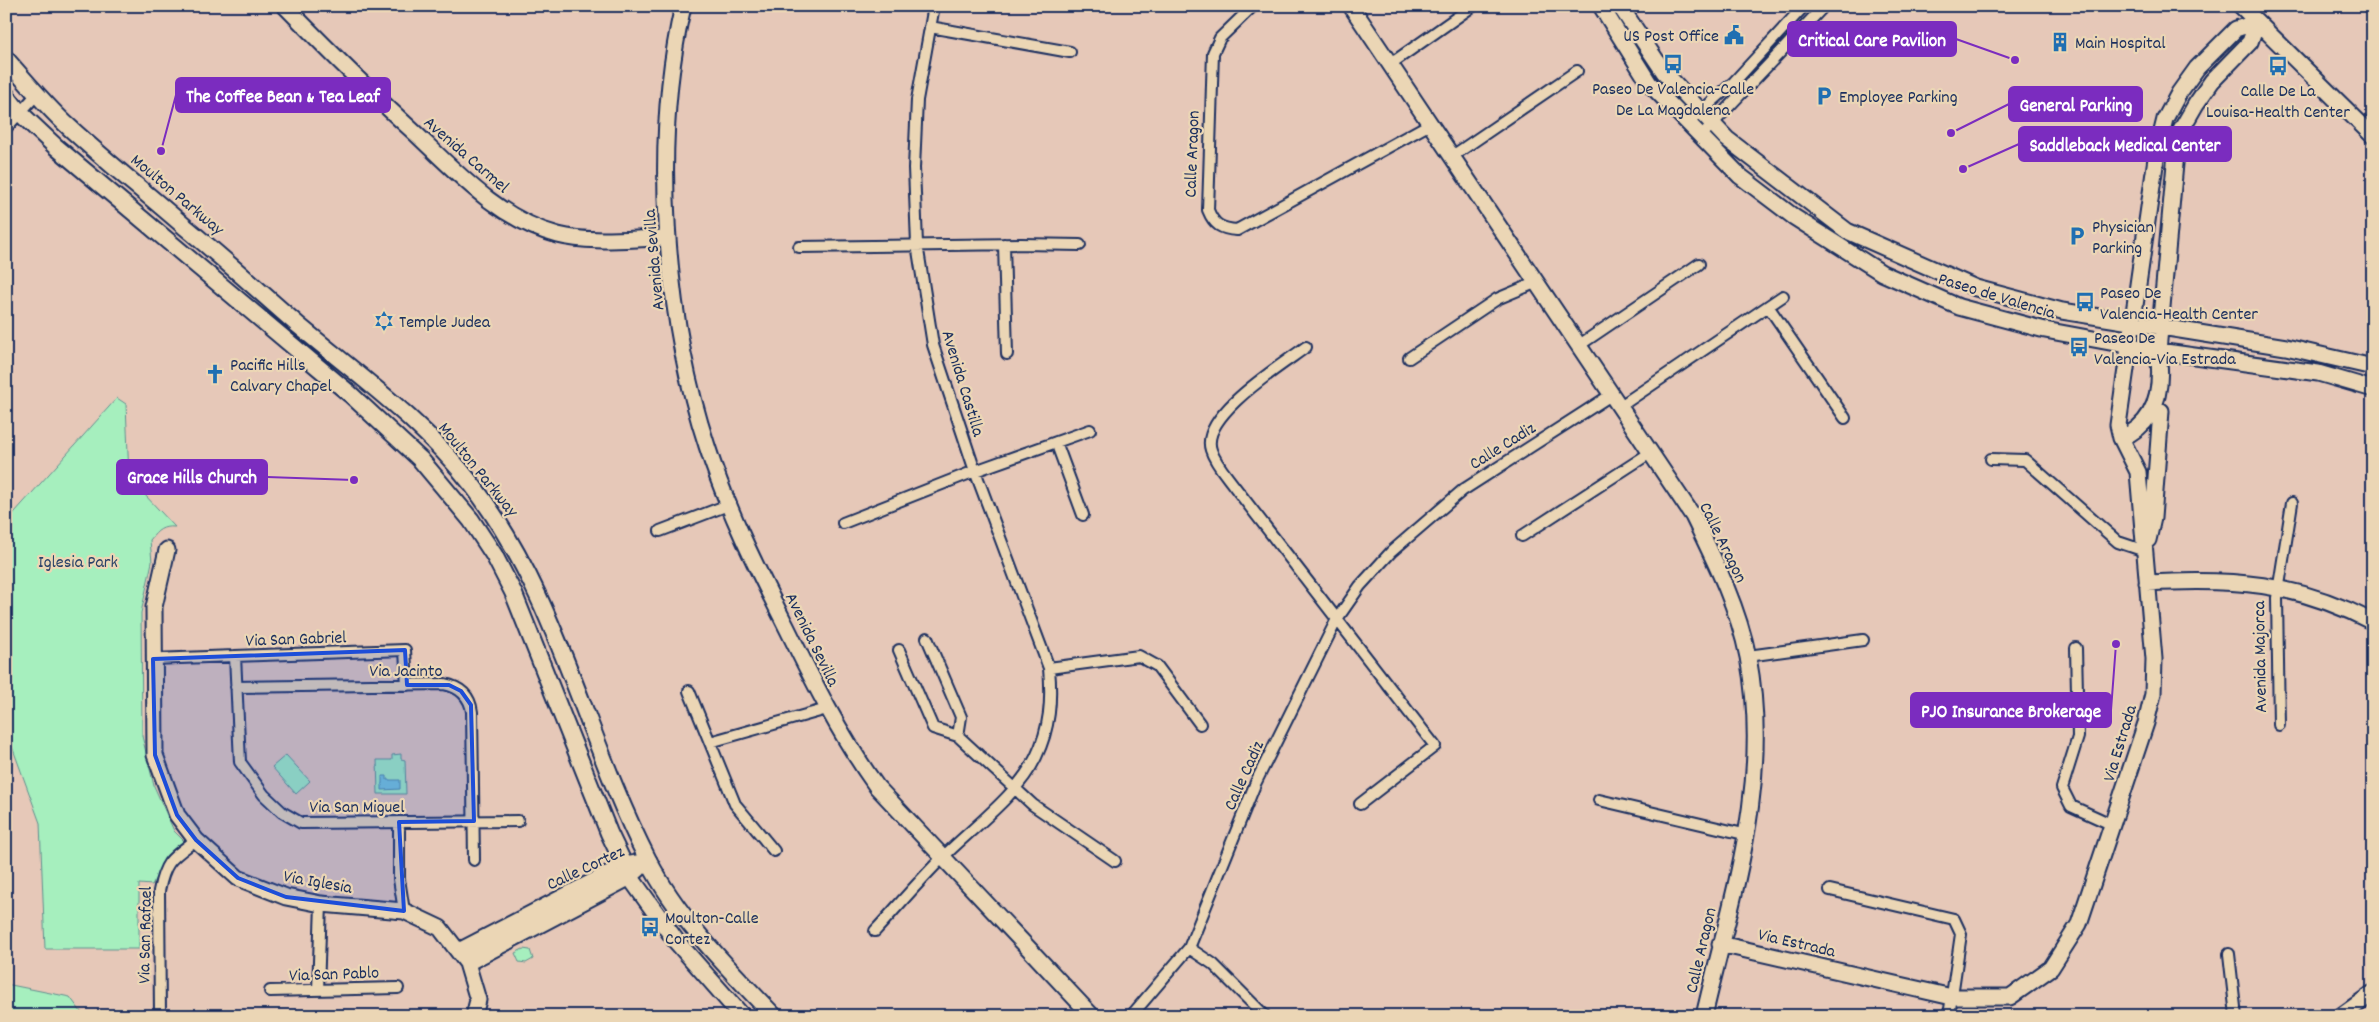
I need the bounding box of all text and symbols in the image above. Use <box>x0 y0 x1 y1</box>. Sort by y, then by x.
callout: Critical Care Pavilion <box>1788 22 1956 56</box>
public building icon: US Post Office <box>1723 24 1745 46</box>
place label: US Post Office <box>1623 25 1719 50</box>
text: Critical Care Pavilion <box>1798 29 1946 56</box>
building icon: Main Hospital <box>2049 31 2071 53</box>
place label: Main Hospital <box>2075 32 2166 57</box>
bus stop icon: Paseo De Valencia-Calle De La Magdalena <box>1662 53 1684 75</box>
bus stop icon: Calle De La Louisa-Health Center <box>2267 55 2289 77</box>
callout: The Coffee Bean & Tea Leaf <box>176 78 390 112</box>
place label: Paseo De Valencia-Calle De La Magdalena <box>1592 78 1754 124</box>
place label: Calle De La Louisa-Health Center <box>2206 80 2350 126</box>
text: The Coffee Bean & Tea Leaf <box>186 85 381 112</box>
parking icon: Employee Parking <box>1813 85 1835 107</box>
place label: Employee Parking <box>1839 86 1958 111</box>
callout: General Parking <box>2009 87 2142 121</box>
text: General Parking <box>2020 94 2132 121</box>
street label: Calle Aragon <box>1179 110 1208 198</box>
street label: Avenida Carmel <box>417 112 514 201</box>
callout: Saddleback Medical Center <box>2019 127 2231 161</box>
text: Saddleback Medical Center <box>2029 134 2222 161</box>
street label: Moulton Parkway <box>124 149 229 243</box>
street label: Avenida Sevilla <box>639 208 672 311</box>
place label: Physician Parking <box>2092 216 2154 262</box>
parking icon: Physician Parking <box>2066 225 2088 247</box>
street label: Paseo de Valencia <box>1935 268 2058 327</box>
place label: Paseo De Valencia-Health Center <box>2100 282 2258 328</box>
bus stop icon: Paseo De Valencia-Health Center <box>2074 291 2096 313</box>
synagogue icon: Temple Judea <box>373 310 395 332</box>
place label: Temple Judea <box>399 311 491 336</box>
place label: Paseo De Valencia-Via Estrada <box>2094 327 2236 373</box>
street label: Avenida Castilla <box>934 328 990 440</box>
bus stop icon: Paseo De Valencia-Via Estrada <box>2068 336 2090 358</box>
place label: Pacific Hills Calvary Chapel <box>230 354 332 400</box>
church icon: Pacific Hills Calvary Chapel <box>204 363 226 385</box>
street label: Calle Cadiz <box>1465 417 1541 477</box>
street label: Moulton Parkway <box>431 418 524 524</box>
callout: Grace Hills Church <box>117 460 267 494</box>
text: Grace Hills Church <box>127 466 257 493</box>
street label: Calle Aragon <box>1691 498 1752 588</box>
park label: Iglesia Park <box>38 551 118 576</box>
street label: Avenida Sevilla <box>777 589 844 692</box>
street label: Avenida Majorca <box>2248 600 2275 713</box>
street label: Via San Gabriel <box>245 626 348 655</box>
street label: Via Jacinto <box>369 660 443 685</box>
callout: PJO Insurance Brokerage <box>1911 693 2111 727</box>
text: PJO Insurance Brokerage <box>1921 700 2101 727</box>
street label: Via Estrada <box>2098 702 2145 785</box>
street label: Calle Cadiz <box>1219 737 1272 815</box>
street label: Via San Miguel <box>309 796 405 821</box>
street label: Calle Cortez <box>543 840 629 898</box>
street label: Via Iglesia <box>281 865 355 902</box>
street label: Via San Rafael <box>133 885 160 984</box>
street label: Calle Aragon <box>1680 905 1724 996</box>
place label: Moulton-Calle Cortez <box>665 907 759 953</box>
bus stop icon: Moulton-Calle Cortez <box>639 916 661 938</box>
street label: Via Estrada <box>1755 923 1838 966</box>
street label: Via San Pablo <box>289 961 380 990</box>

